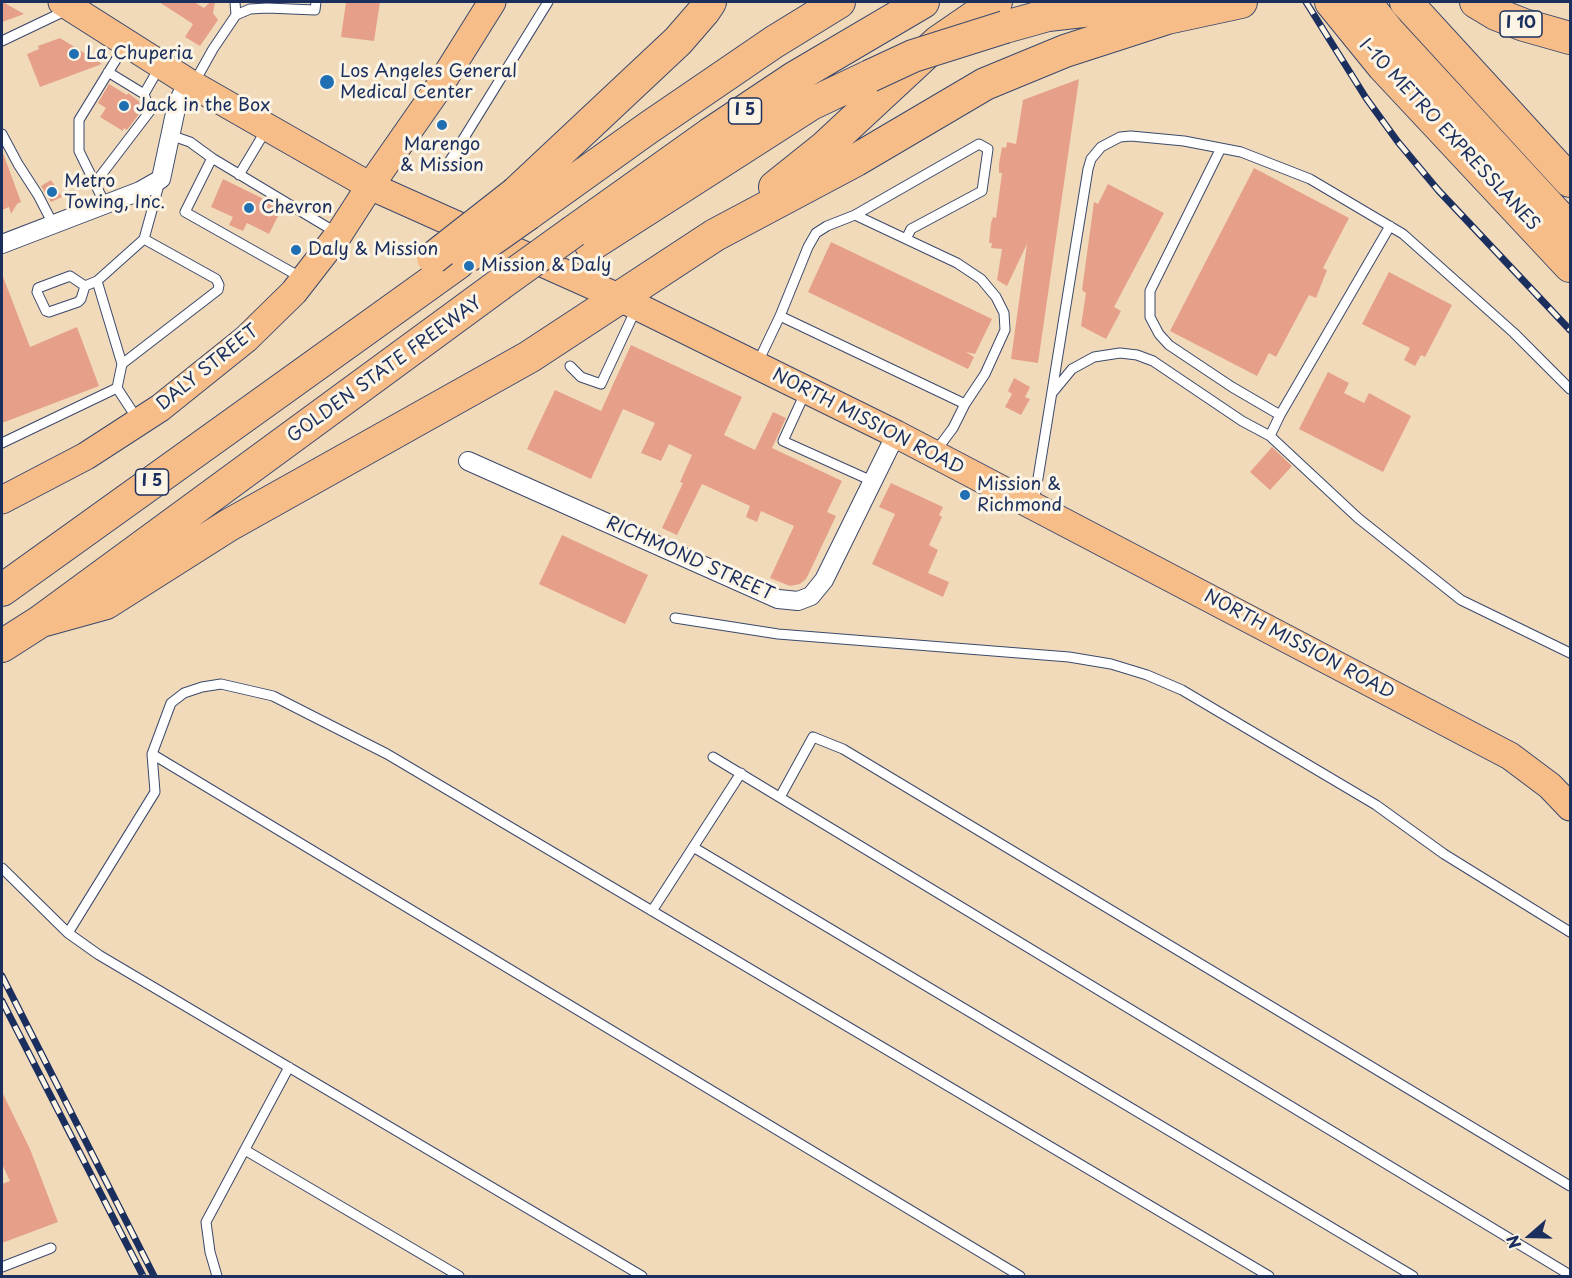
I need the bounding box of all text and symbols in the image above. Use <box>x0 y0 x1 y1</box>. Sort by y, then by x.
road number: I 10 <box>1500 11 1542 37</box>
street label: I-10 METRO EXPRESSLANES <box>1354 34 1544 236</box>
place label: La Chuperia <box>86 43 193 65</box>
marker: La Chuperia <box>67 47 81 61</box>
place label: Los Angeles General Medical Center <box>340 61 517 104</box>
marker: Los Angeles General Medical Center <box>318 73 336 91</box>
place label: Jack in the Box <box>136 95 270 117</box>
road number: I 5 <box>728 98 762 124</box>
marker: Jack in the Box <box>117 99 131 113</box>
marker: Marengo & Mission <box>435 118 449 132</box>
place label: Marengo & Mission <box>400 134 484 176</box>
place label: Metro Towing, Inc. <box>64 171 165 213</box>
marker: Metro Towing, Inc. <box>45 185 59 199</box>
place label: Chevron <box>261 197 333 219</box>
marker: Chevron <box>242 201 256 215</box>
place label: Daly & Mission <box>308 239 438 261</box>
marker: Daly & Mission <box>289 243 303 257</box>
place label: Mission & Daly <box>481 255 611 277</box>
marker: Mission & Daly <box>462 259 476 273</box>
street label: GOLDEN STATE FREEWAY <box>284 292 486 448</box>
street label: DALY STREET <box>153 320 263 416</box>
street label: NORTH MISSION ROAD <box>769 364 967 480</box>
road number: I 5 <box>136 469 168 495</box>
place label: Mission & Richmond <box>977 474 1062 516</box>
marker: Mission & Richmond <box>958 488 972 502</box>
street label: RICHMOND STREET <box>603 512 777 606</box>
street label: NORTH MISSION ROAD <box>1200 586 1398 704</box>
north arrow <box>1500 1206 1560 1266</box>
text: N <box>1500 1232 1527 1252</box>

